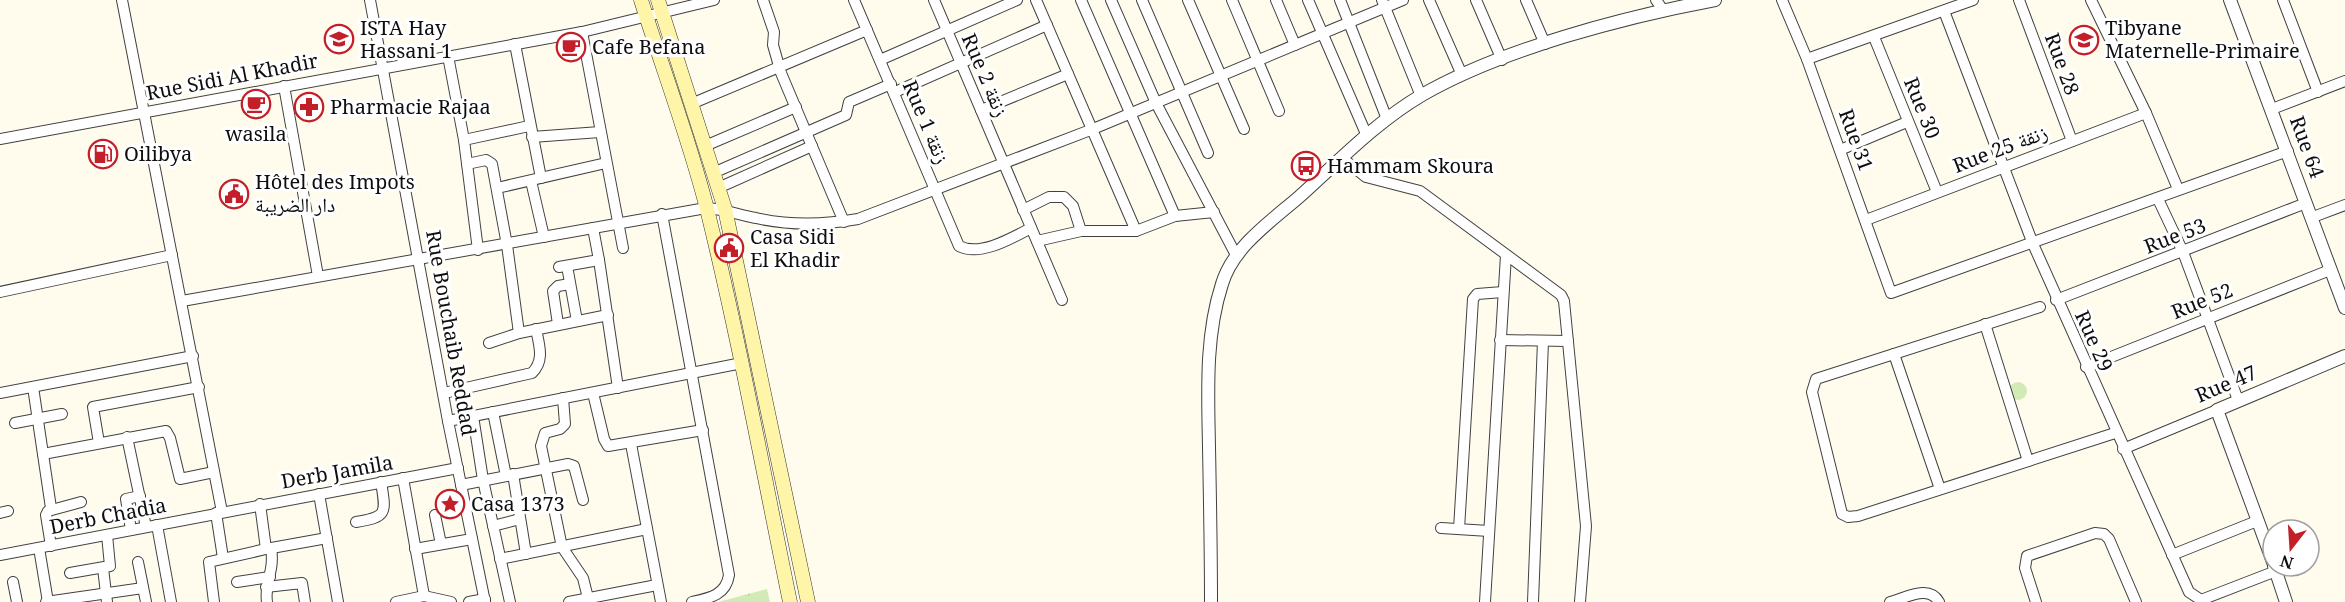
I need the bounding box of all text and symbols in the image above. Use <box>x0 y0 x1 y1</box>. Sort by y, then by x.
place label: ISTA Hay Hassani 1 <box>360 14 452 64</box>
place label: Tibyane Maternelle-Primaire <box>2105 14 2300 64</box>
school or university icon: ISTA Hay Hassani 1 <box>323 23 355 55</box>
school or university icon: Tibyane Maternelle-Primaire <box>2068 24 2100 56</box>
street label: Rue 2 زنقة <box>956 29 1015 121</box>
street label: Rue 28 <box>2039 29 2086 99</box>
cafe icon: Cafe Befana <box>555 31 587 63</box>
place label: Cafe Befana <box>592 33 705 60</box>
street label: Rue Sidi Al Khadir <box>144 47 321 106</box>
street label: Rue 30 <box>1898 73 1947 143</box>
street label: Rue 1 زنقة <box>897 76 956 168</box>
cafe icon: wasila <box>240 88 272 120</box>
pharmacy icon: Pharmacie Rajaa <box>293 91 325 123</box>
place label: Pharmacie Rajaa <box>330 93 491 120</box>
street label: Rue 31 <box>1833 105 1880 175</box>
street label: Rue 64 <box>2284 112 2331 182</box>
street label: Rue 25 زنقة <box>1949 118 2051 179</box>
place label: wasila <box>225 120 287 147</box>
fuel station icon: Oilibya <box>87 138 119 170</box>
place label: Oilibya <box>124 140 192 167</box>
bus stop icon: Hammam Skoura <box>1290 150 1322 182</box>
place label: Hammam Skoura <box>1327 152 1494 179</box>
place label: Hôtel des Impots دار الضريبة <box>255 168 415 218</box>
public building icon: Hôtel des Impots دار الضريبة <box>218 178 250 210</box>
street label: Rue 53 <box>2140 211 2210 260</box>
place label: Casa Sidi El Khadir <box>750 223 840 273</box>
street label: Rue Bouchaib Reddad <box>420 228 483 438</box>
public building icon: Casa Sidi El Khadir <box>713 232 745 264</box>
street label: Rue 52 <box>2167 276 2237 325</box>
street label: Rue 29 <box>2069 306 2120 376</box>
street label: Rue 47 <box>2191 359 2261 408</box>
street label: Derb Jamila <box>279 448 395 495</box>
place icon: Casa 1373 <box>434 488 466 520</box>
place label: Casa 1373 <box>471 490 565 517</box>
street label: Derb Chadia <box>47 491 169 540</box>
north arrow <box>2261 518 2321 578</box>
text: N <box>2277 550 2296 575</box>

